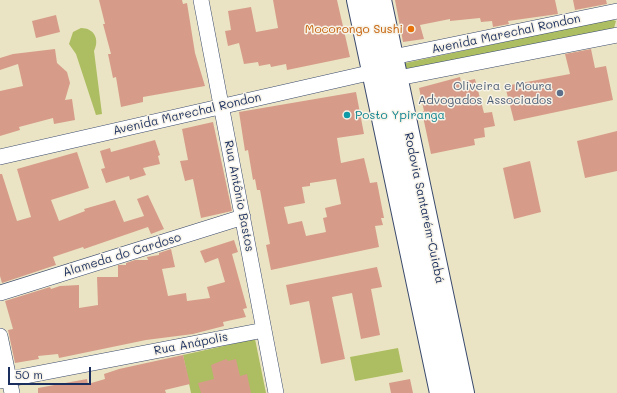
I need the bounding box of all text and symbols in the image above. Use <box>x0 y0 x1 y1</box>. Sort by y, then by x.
street label: Avenida Marechal Rondon <box>430 11 582 57</box>
place label: Mocorongo Sushi <box>305 22 403 36</box>
marker: Mocorongo Sushi <box>406 24 416 34</box>
place label: Oliveira e Moura Advogados Associados <box>418 79 552 107</box>
marker: Oliveira e Moura Advogados Associados <box>555 88 565 98</box>
street label: Avenida Marechal Rondon <box>112 90 262 138</box>
place label: Posto Ypiranga <box>355 108 445 122</box>
marker: Posto Ypiranga <box>342 110 352 120</box>
street label: Rodovia Santarém-Cuiabá <box>401 131 447 285</box>
street label: Rua Antônio Bastos <box>221 139 257 253</box>
street label: Alameda do Cardoso <box>61 230 183 280</box>
street label: Rua Anápolis <box>153 330 229 358</box>
scale bar <box>10 359 93 385</box>
text: 50 m <box>15 366 43 382</box>

